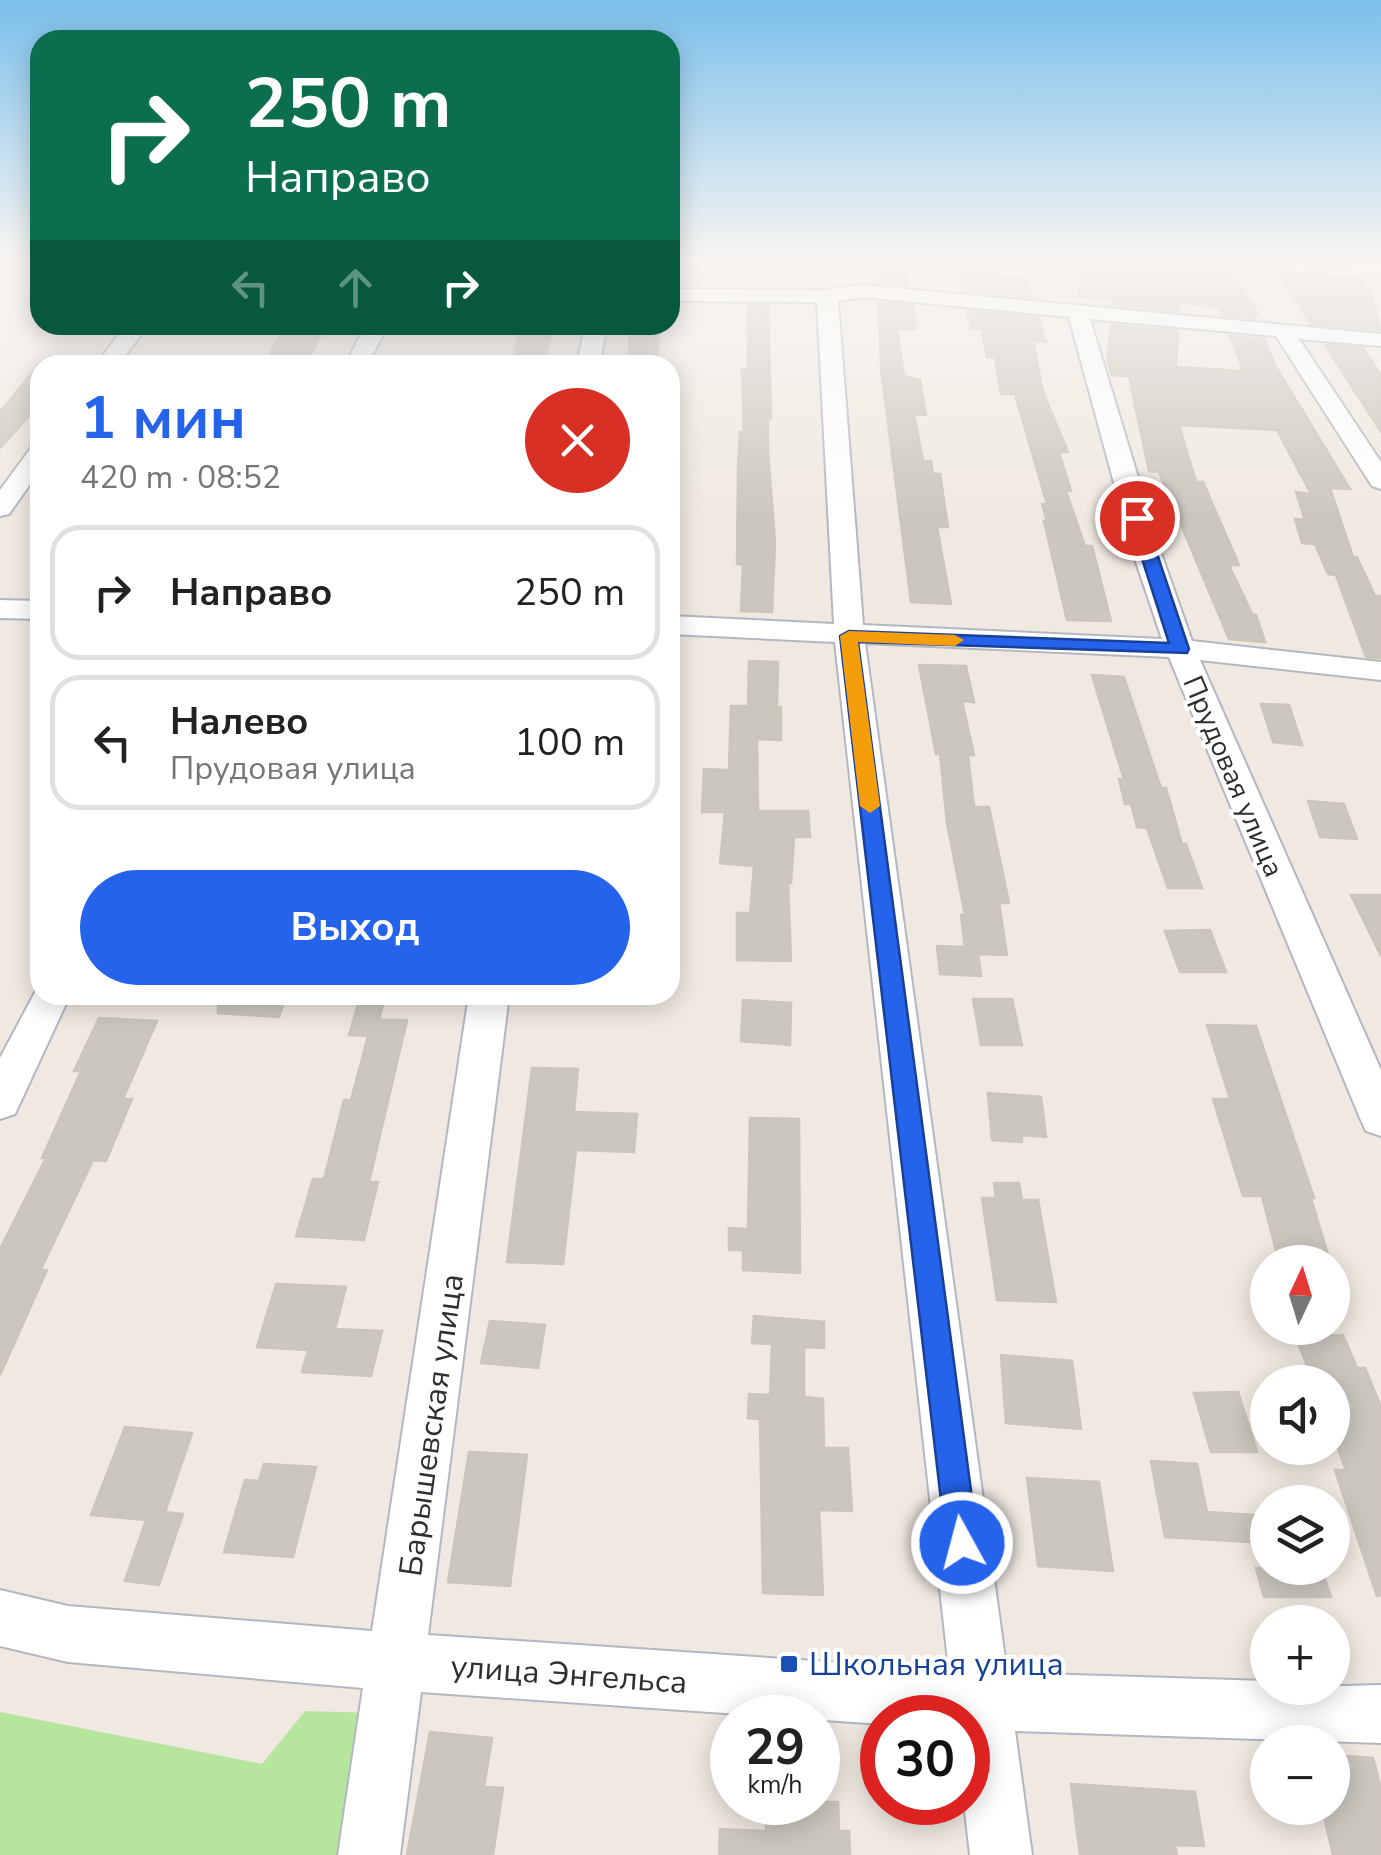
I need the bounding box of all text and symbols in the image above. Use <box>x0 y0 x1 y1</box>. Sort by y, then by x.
text: 250 m <box>245 56 451 152</box>
icon: right <box>80 70 210 200</box>
text: Направо <box>245 147 431 208</box>
icon: left <box>223 260 278 315</box>
icon: ahead <box>328 260 383 315</box>
icon: right <box>433 260 488 315</box>
text: 1 мин <box>80 377 246 459</box>
button: close <box>525 388 630 493</box>
text: 420 m · 08:52 <box>80 456 281 499</box>
pin <box>1095 476 1180 561</box>
icon: arrive <box>1110 491 1165 546</box>
icon: right <box>85 565 140 620</box>
text: Направо <box>170 567 332 618</box>
text: 250 m <box>514 567 625 618</box>
street label: Прудовая улица <box>1174 670 1293 883</box>
text: Налево <box>170 696 309 747</box>
icon: left <box>85 715 140 770</box>
text: 100 m <box>514 717 625 768</box>
text: Прудовая улица <box>170 747 416 790</box>
button: Выход <box>80 870 630 985</box>
north arrow <box>1250 1245 1350 1345</box>
map controls <box>1250 1245 1350 1825</box>
street label: Барышевская улица <box>389 1271 474 1579</box>
button: sound <box>1250 1365 1350 1465</box>
button: layers <box>1250 1485 1350 1585</box>
position arrow <box>910 1491 1014 1595</box>
button: + <box>1250 1605 1350 1705</box>
place label: Школьная улица <box>809 1643 1064 1686</box>
street label: улица Энгельса <box>449 1645 689 1704</box>
marker: Школьная улица <box>778 1653 800 1675</box>
speed limit sign: 30 <box>860 1695 990 1825</box>
text: 29 <box>745 1713 805 1782</box>
button: − <box>1250 1725 1350 1825</box>
text: km/h <box>747 1768 803 1802</box>

